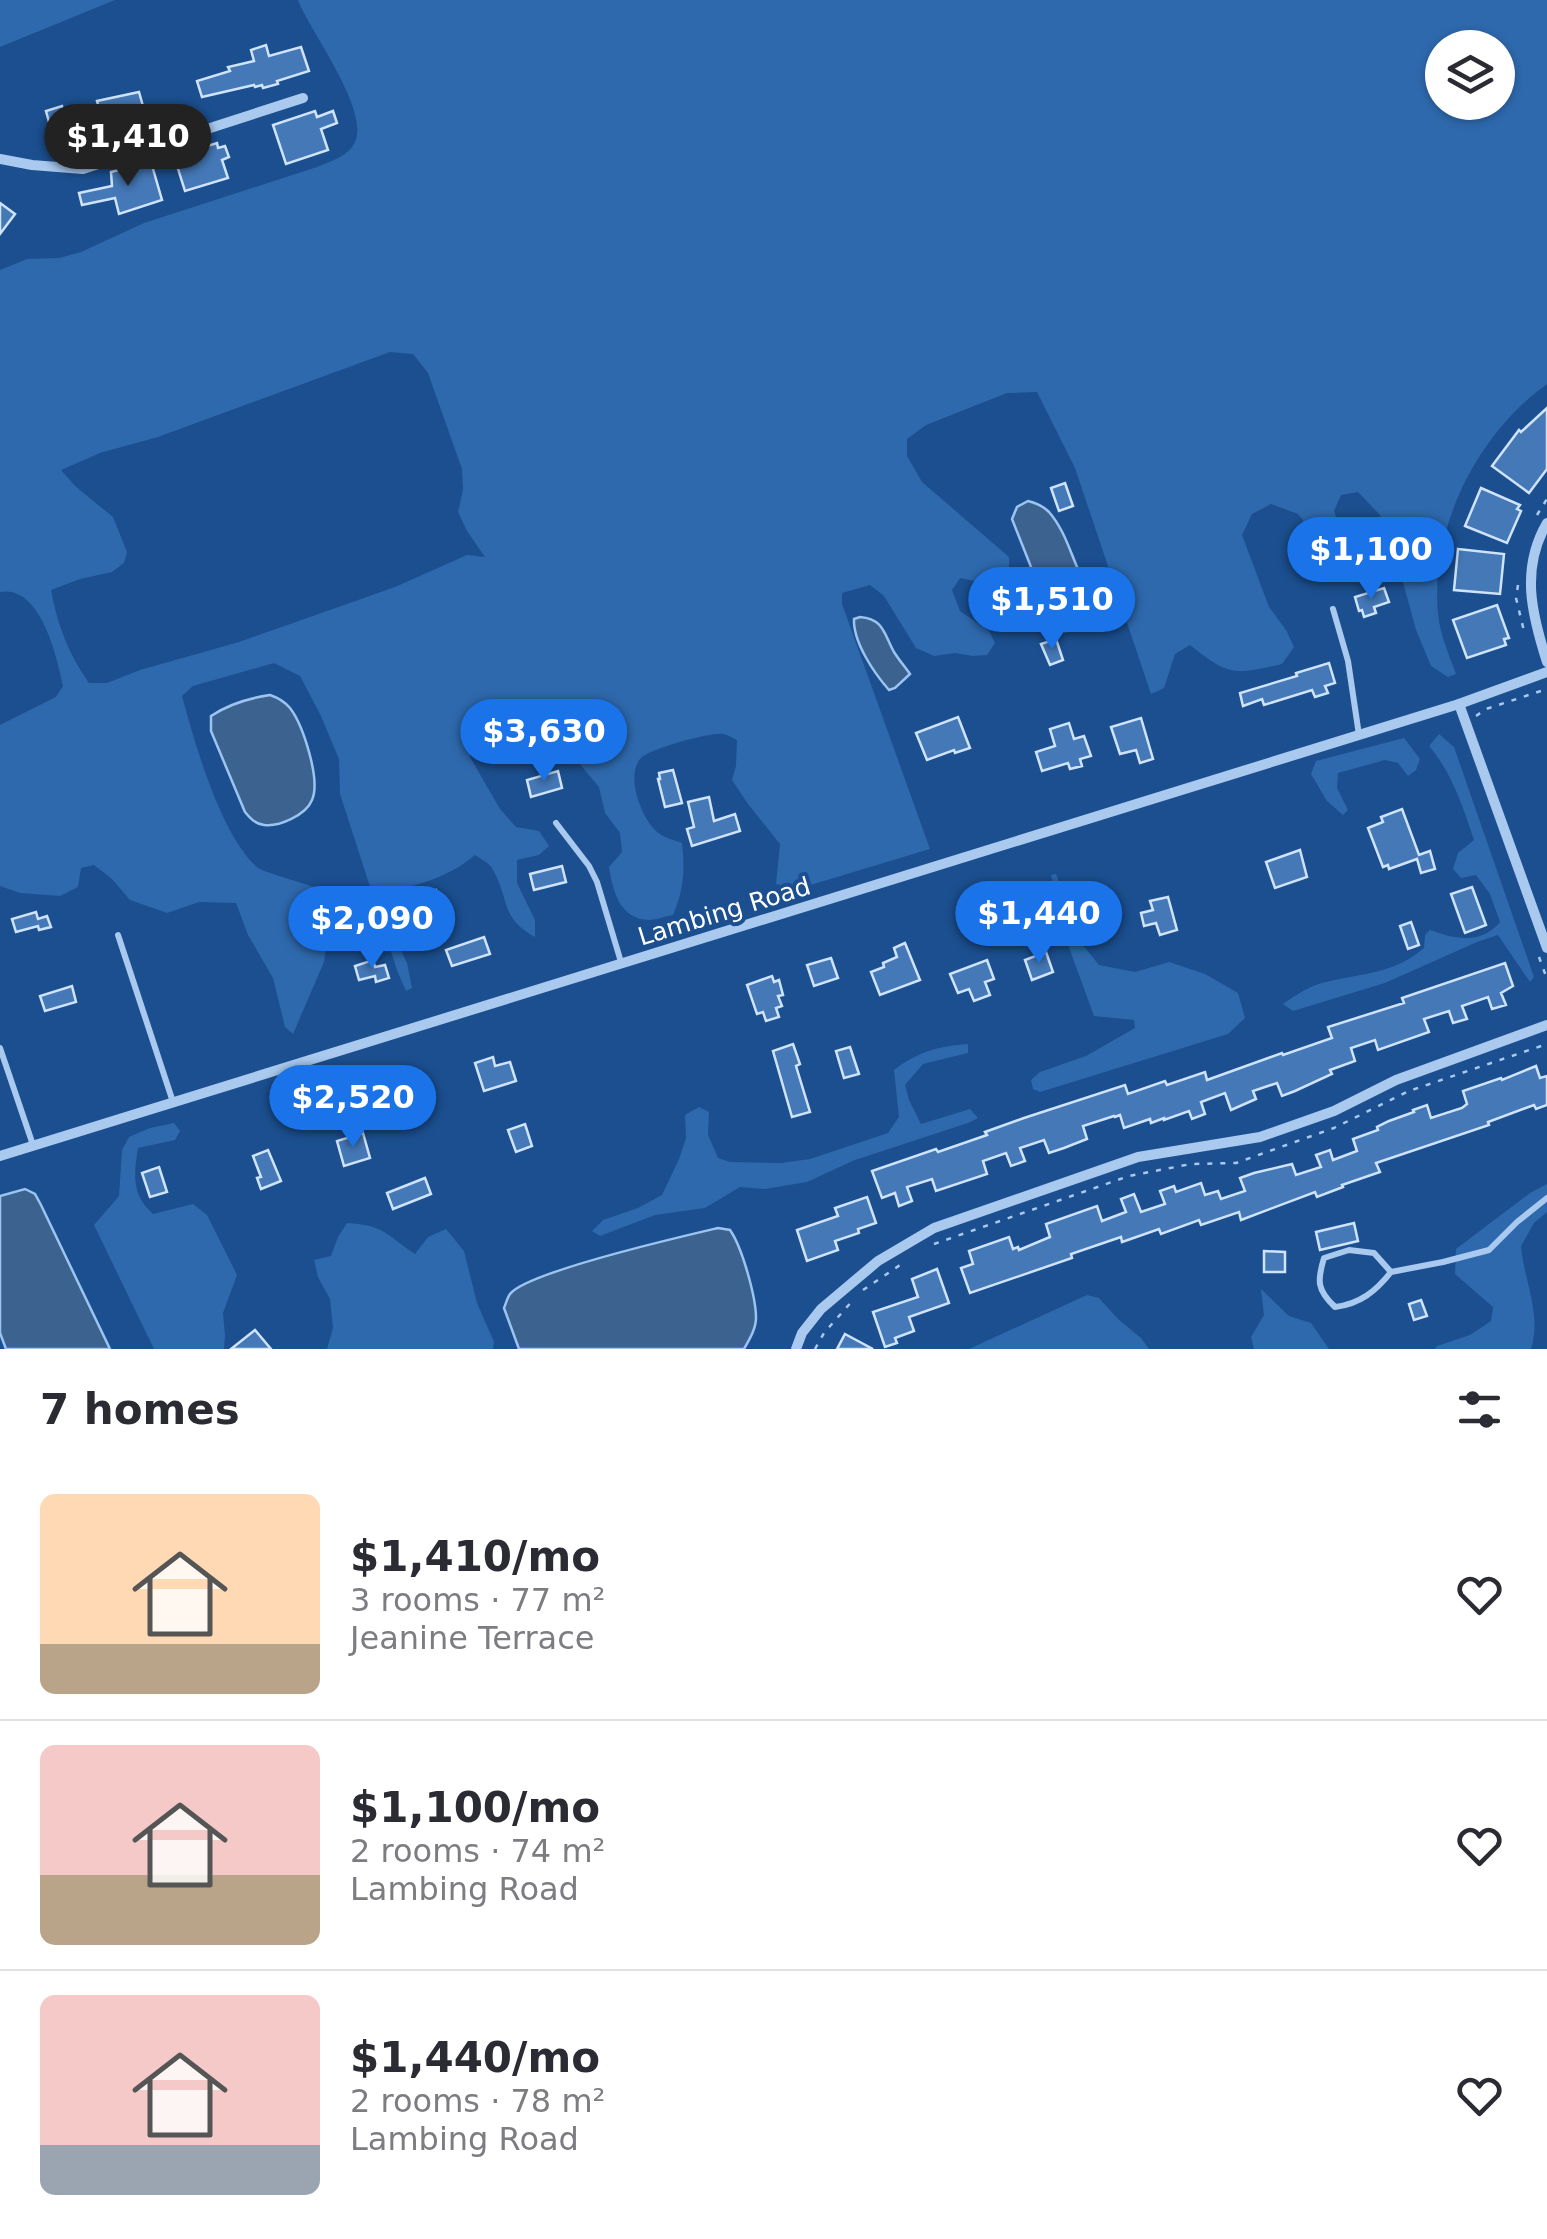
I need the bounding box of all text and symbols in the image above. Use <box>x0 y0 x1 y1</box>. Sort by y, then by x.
map controls <box>1425 30 1515 120</box>
button: layers <box>1425 30 1515 120</box>
pin: $1,410 <box>47 104 209 189</box>
text: $1,410 <box>66 117 190 155</box>
pin: $1,100 <box>1290 517 1452 602</box>
text: $1,100 <box>1309 530 1433 568</box>
pin: $1,510 <box>971 567 1133 652</box>
text: $1,510 <box>990 580 1114 618</box>
pin: $3,630 <box>463 699 625 784</box>
text: $3,630 <box>482 712 606 750</box>
street label: Lambing Road <box>634 871 814 951</box>
pin: $1,440 <box>958 881 1120 966</box>
pin: $2,090 <box>291 886 453 971</box>
text: $1,440 <box>977 894 1101 932</box>
text: $2,090 <box>310 899 434 937</box>
pin: $2,520 <box>272 1065 434 1150</box>
text: $2,520 <box>291 1078 415 1116</box>
icon: filters <box>1452 1382 1507 1437</box>
text: 7 homes <box>40 1385 240 1434</box>
text: $1,410/mo <box>350 1532 600 1581</box>
icon: home <box>120 1534 240 1654</box>
icon: heart <box>1452 1567 1507 1622</box>
text: 3 rooms · 77 m² <box>350 1581 605 1619</box>
text: Jeanine Terrace <box>350 1619 594 1657</box>
text: $1,100/mo <box>350 1783 600 1832</box>
icon: home <box>120 1785 240 1905</box>
icon: heart <box>1452 1818 1507 1873</box>
text: 2 rooms · 74 m² <box>350 1832 605 1870</box>
text: Lambing Road <box>350 1870 579 1908</box>
text: $1,440/mo <box>350 2033 600 2082</box>
icon: home <box>120 2035 240 2155</box>
icon: heart <box>1452 2068 1507 2123</box>
text: 2 rooms · 78 m² <box>350 2082 605 2120</box>
text: Lambing Road <box>350 2120 579 2158</box>

